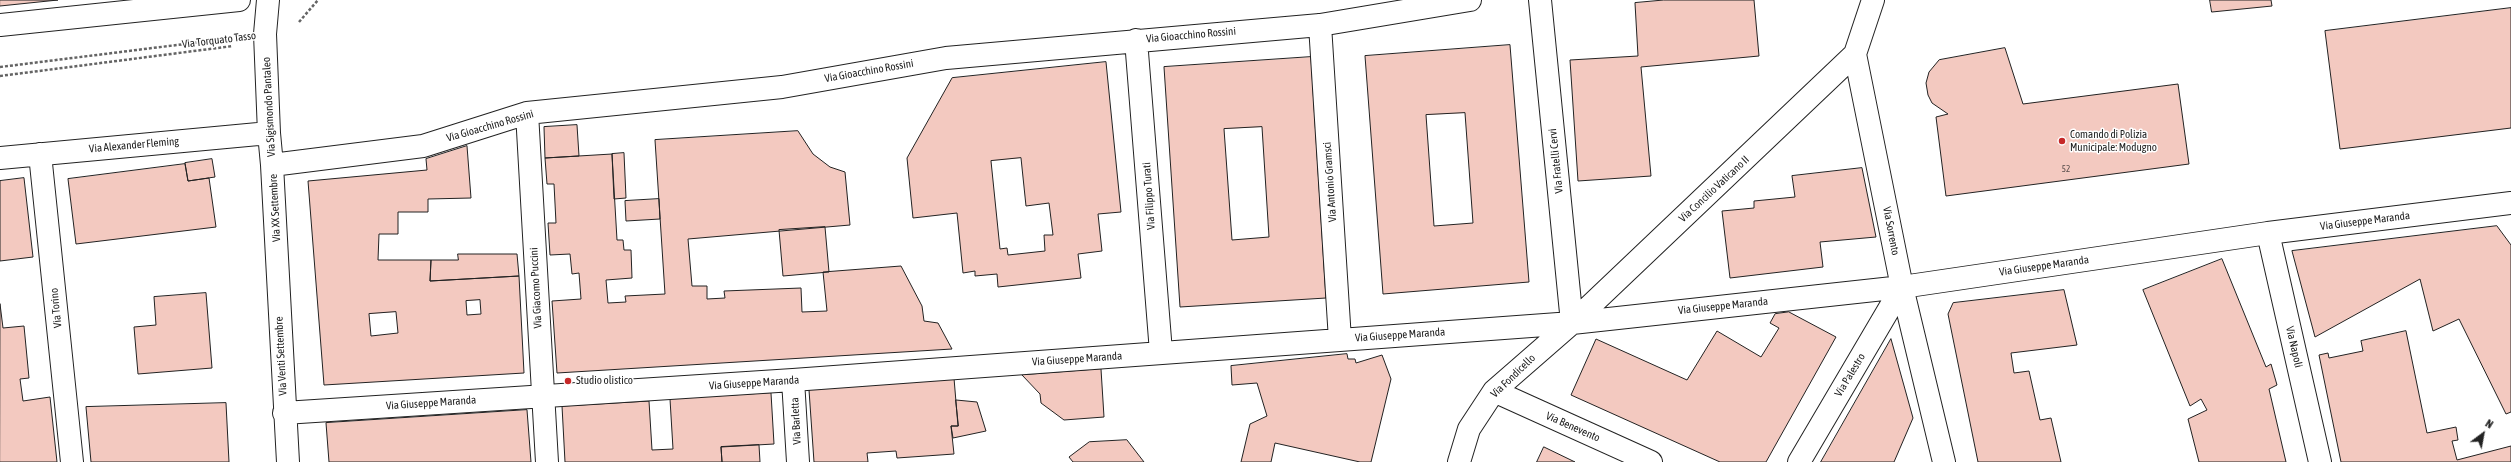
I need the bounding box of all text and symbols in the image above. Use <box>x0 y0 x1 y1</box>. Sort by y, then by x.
street label: Via Gioacchino Rossini <box>1146 25 1236 45</box>
street label: Via Torquato Tasso <box>181 29 257 51</box>
street label: Via Sigismondo Pantaleo <box>260 57 278 157</box>
street label: Via Gioacchino Rossini <box>824 57 914 85</box>
street label: Via Gioacchino Rossini <box>445 107 535 145</box>
street label: Via Fratelli Cervi <box>1546 128 1566 194</box>
place label: Comando di Polizia Municipale: Modugno <box>2070 128 2157 154</box>
street label: Via Alexander Fleming <box>88 134 180 156</box>
marker: Comando di Polizia Municipale: Modugno <box>2057 136 2067 146</box>
street label: Via Antonio Gramsci <box>1321 141 1339 223</box>
street label: Via Concilio Vaticano II <box>1676 153 1752 225</box>
street label: Via Filippo Turati <box>1140 162 1158 230</box>
house number: 52 <box>2062 164 2070 174</box>
street label: Via XX Settembre <box>267 174 283 242</box>
street label: Via Sorrento <box>1880 206 1902 256</box>
street label: Via Giuseppe Maranda <box>2319 209 2411 233</box>
street label: Via Giacomo Puccini <box>527 247 545 329</box>
street label: Via Giuseppe Maranda <box>1998 253 2090 279</box>
street label: Via Torino <box>47 287 65 329</box>
street label: Via Giuseppe Maranda <box>1677 295 1769 317</box>
street label: Via Venti Settembre <box>272 316 290 396</box>
street label: Via Giuseppe Maranda <box>1354 325 1446 345</box>
street label: Via Napoli <box>2283 325 2305 369</box>
street label: Via Giuseppe Maranda <box>1031 349 1123 369</box>
street label: Via Fondicello <box>1488 351 1538 401</box>
street label: Via Palestro <box>1832 351 1868 399</box>
street label: Via Giuseppe Maranda <box>708 373 800 393</box>
place label: Studio olistico <box>576 374 633 388</box>
marker: Studio olistico <box>563 376 573 386</box>
street label: Via Giuseppe Maranda <box>385 393 477 413</box>
street label: Via Barletta <box>788 397 804 445</box>
street label: Via Benevento <box>1544 409 1602 445</box>
north arrow <box>2463 414 2503 454</box>
text: N <box>2483 417 2495 431</box>

